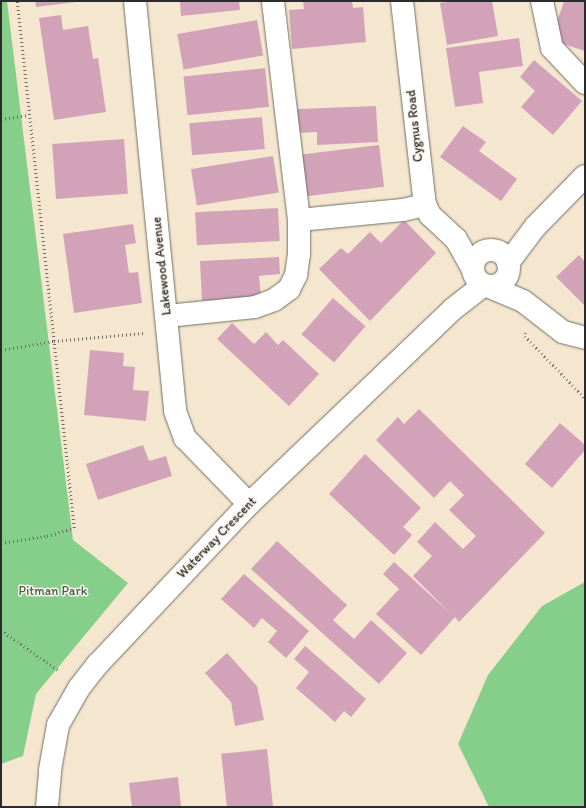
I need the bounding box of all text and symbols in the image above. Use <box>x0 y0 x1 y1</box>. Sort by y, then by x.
street label: Cygnus Road <box>403 89 427 163</box>
street label: Lakewood Avenue <box>149 216 175 316</box>
street label: Waterway Crescent <box>174 494 260 582</box>
park label: Pitman Park <box>19 583 87 599</box>

